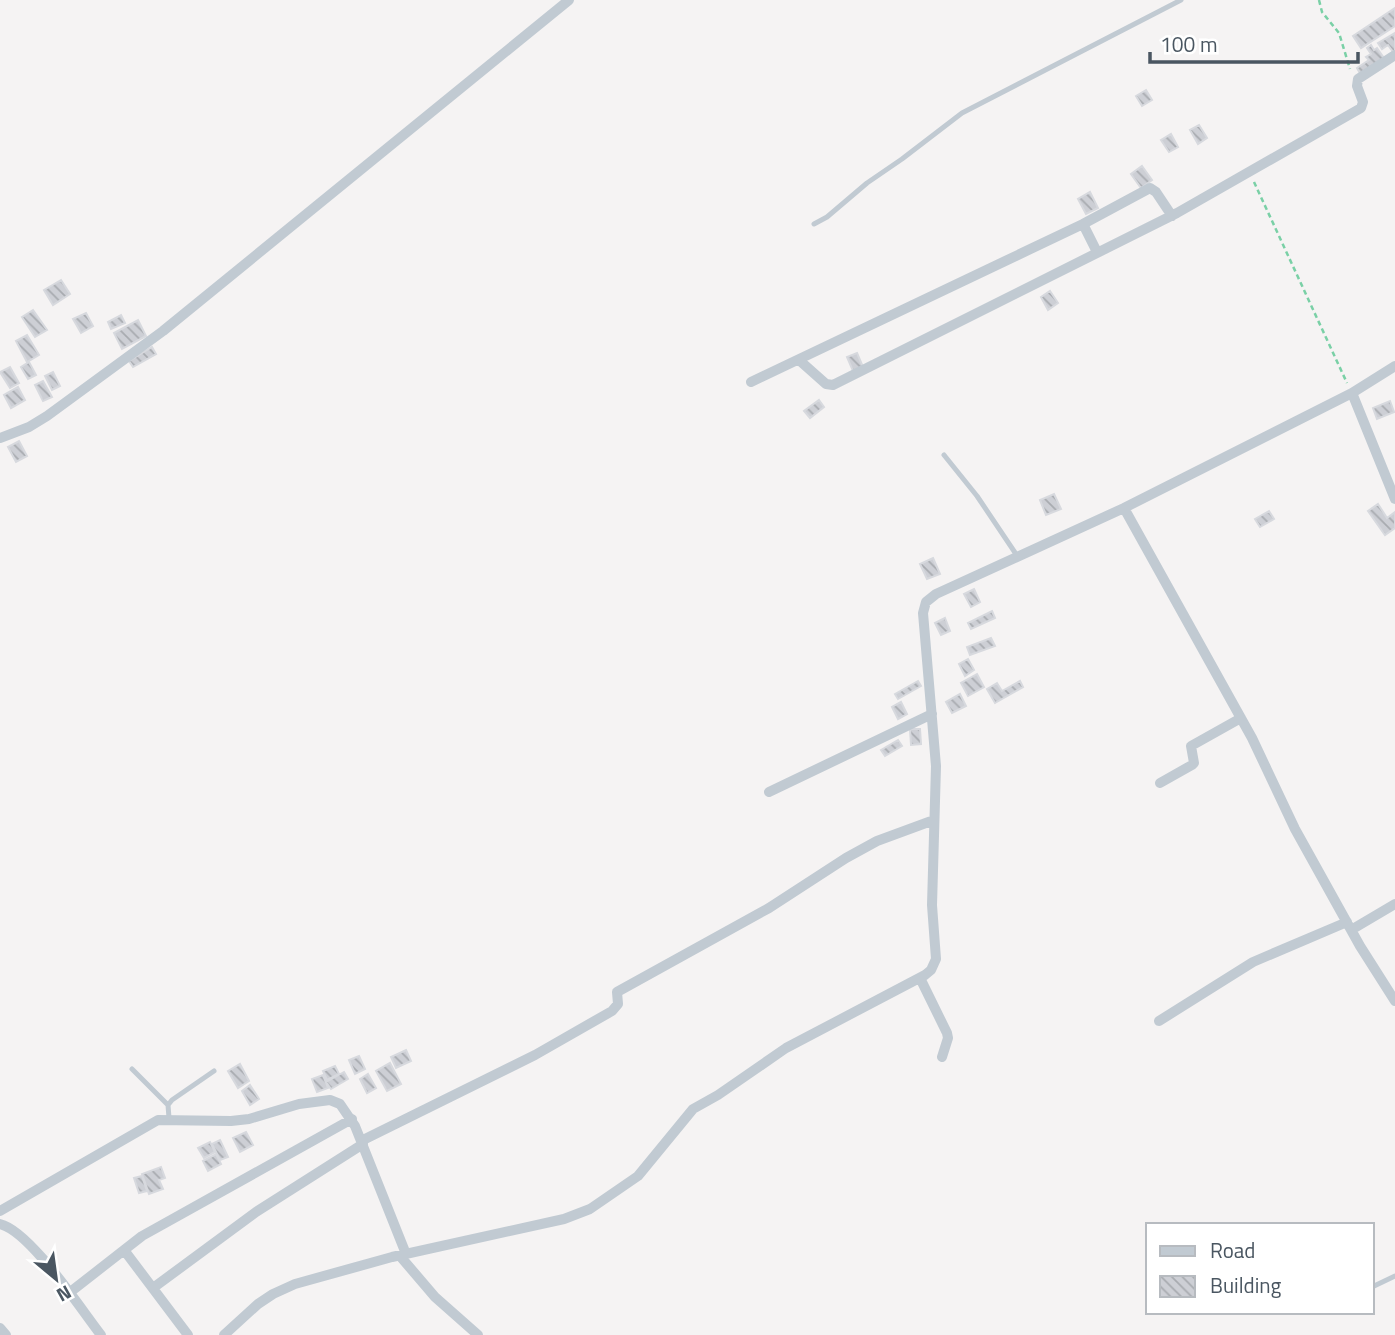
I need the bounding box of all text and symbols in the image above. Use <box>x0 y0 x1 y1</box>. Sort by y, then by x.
scale bar <box>1150 21 1358 65</box>
text: 100 m <box>1160 28 1217 60</box>
legend <box>1146 1223 1374 1314</box>
text: Road <box>1210 1234 1255 1266</box>
north arrow <box>21 1244 91 1314</box>
text: Building <box>1210 1269 1282 1301</box>
text: N <box>52 1278 77 1310</box>

